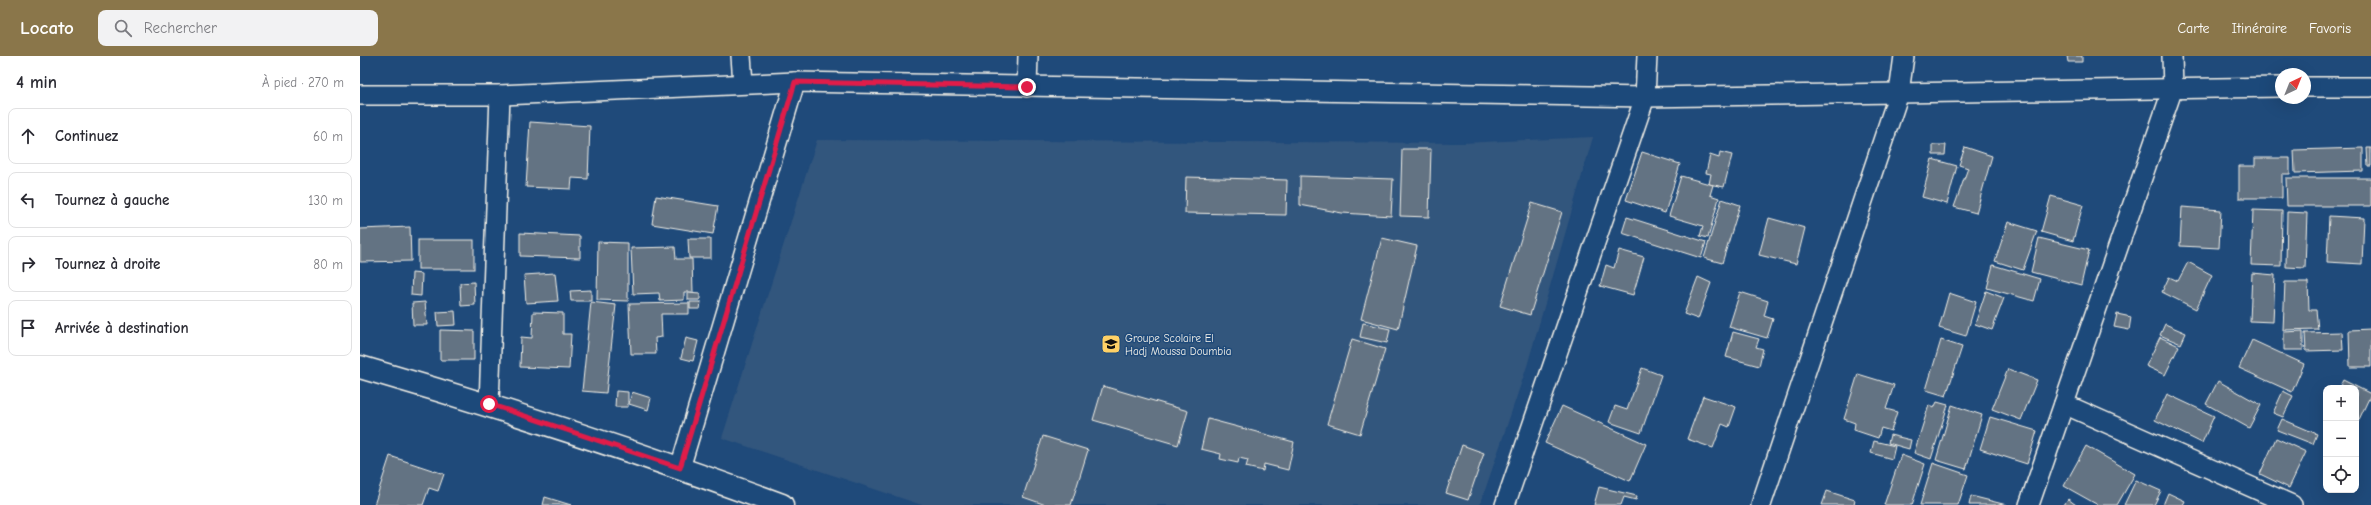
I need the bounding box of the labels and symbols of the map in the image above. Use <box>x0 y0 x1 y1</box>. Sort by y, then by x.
north arrow <box>2275 68 2311 104</box>
route end <box>1018 78 1036 96</box>
place label: Groupe Scolaire El Hadj Moussa Doumbia <box>1125 332 1231 358</box>
school or university icon: Groupe Scolaire El Hadj Moussa Doumbia <box>1100 333 1122 355</box>
route start <box>480 395 498 413</box>

